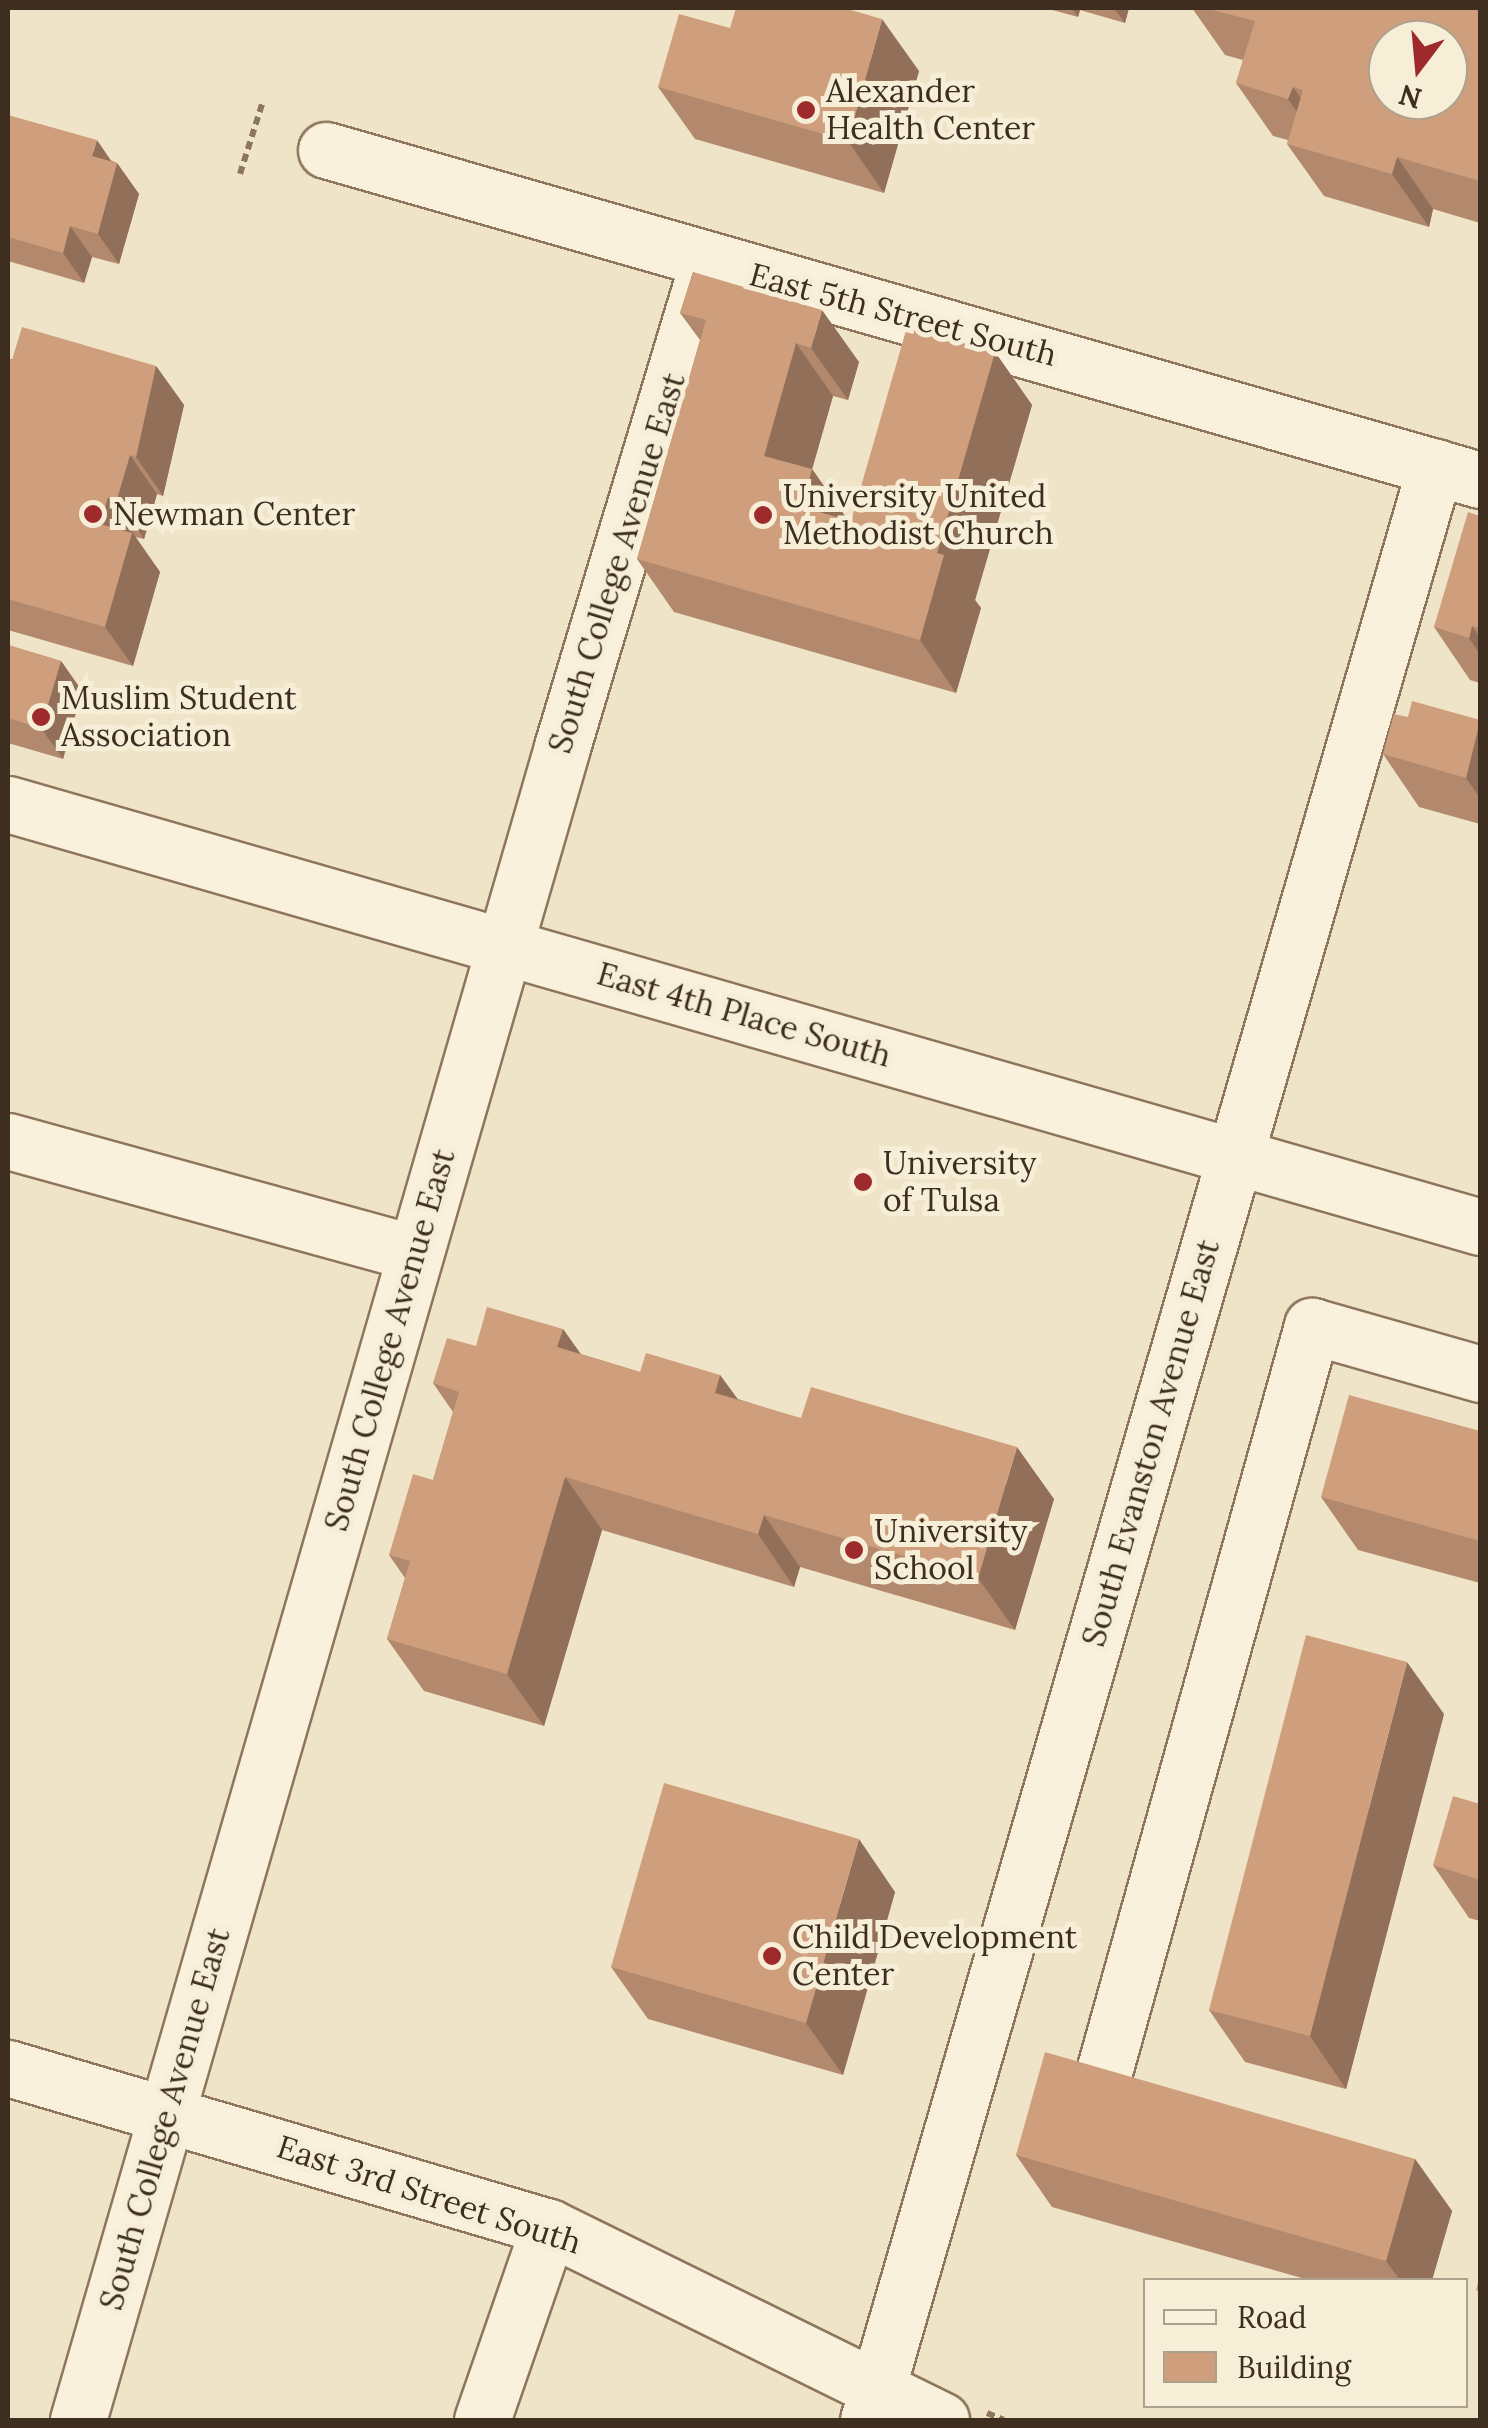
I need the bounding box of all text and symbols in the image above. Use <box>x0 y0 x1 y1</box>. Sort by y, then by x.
north arrow <box>1368 20 1468 120</box>
place label: Alexander Health Center <box>826 73 1035 148</box>
text: N <box>1395 77 1426 117</box>
marker: Alexander Health Center <box>795 99 817 121</box>
street label: East 5th Street South <box>745 256 1061 374</box>
street label: South College Avenue East <box>541 368 693 758</box>
place label: University United Methodist Church <box>783 478 1054 553</box>
place label: Newman Center <box>113 495 355 533</box>
marker: Newman Center <box>82 503 104 525</box>
marker: University United Methodist Church <box>752 504 774 526</box>
place label: Muslim Student Association <box>61 680 297 755</box>
marker: Muslim Student Association <box>30 706 52 728</box>
street label: East 4th Place South <box>593 955 895 1075</box>
street label: South College Avenue East <box>317 1145 463 1535</box>
place label: University of Tulsa <box>883 1145 1036 1220</box>
marker: University of Tulsa <box>852 1171 874 1193</box>
street label: South Evanston Avenue East <box>1074 1235 1228 1651</box>
place label: University School <box>874 1513 1027 1588</box>
marker: University School <box>843 1539 865 1561</box>
place label: Child Development Center <box>792 1919 1077 1994</box>
street label: South College Avenue East <box>92 1924 238 2314</box>
marker: Child Development Center <box>761 1945 783 1967</box>
street label: East 3rd Street South <box>272 2128 586 2262</box>
legend <box>1143 2278 1468 2408</box>
text: Road <box>1237 2298 1307 2336</box>
text: Building <box>1237 2348 1351 2386</box>

